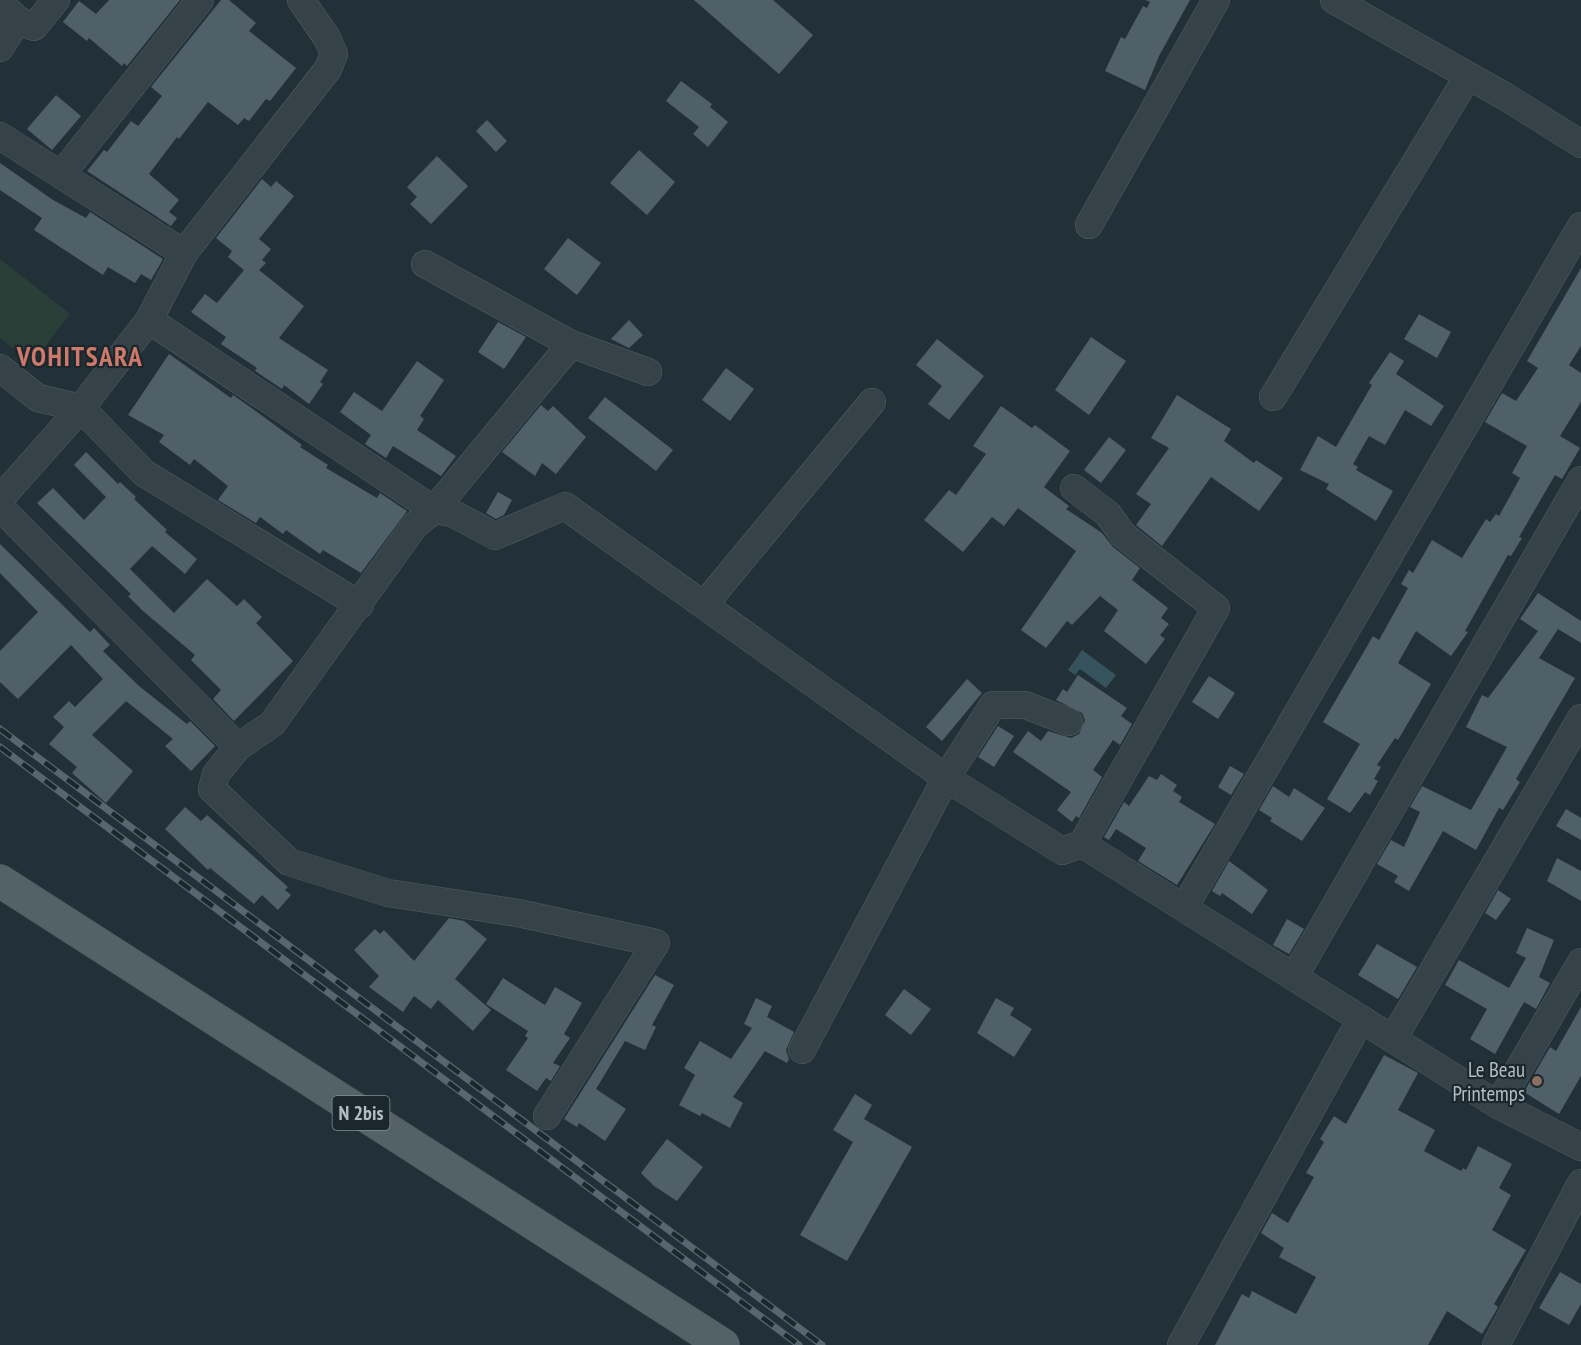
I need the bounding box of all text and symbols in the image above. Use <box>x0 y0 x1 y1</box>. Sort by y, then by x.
district label: VOHITSARA <box>16 339 143 373</box>
place label: Le Beau Printemps <box>1452 1056 1525 1107</box>
marker: Le Beau Printemps <box>1530 1074 1544 1088</box>
road number: N 2bis <box>332 1096 389 1130</box>

